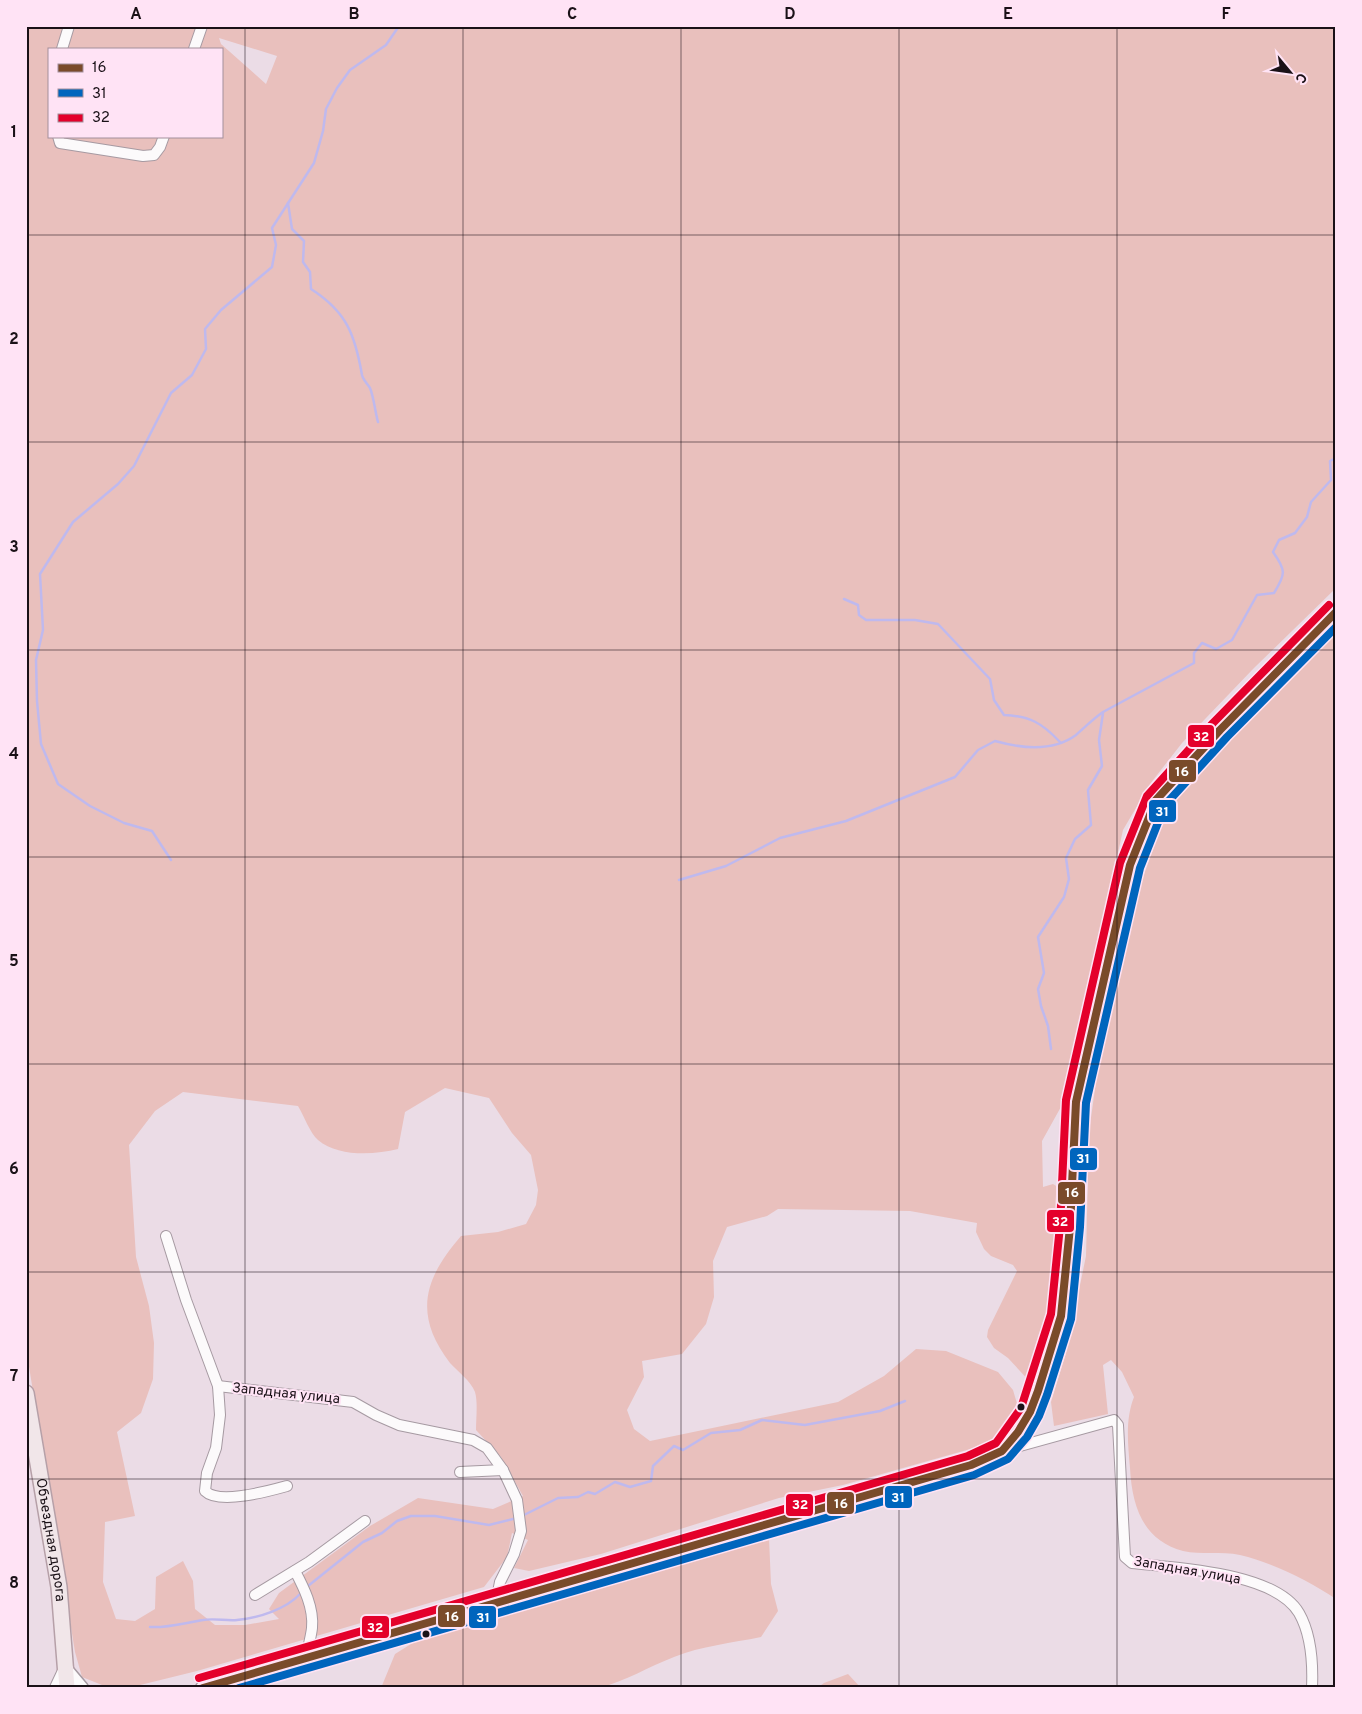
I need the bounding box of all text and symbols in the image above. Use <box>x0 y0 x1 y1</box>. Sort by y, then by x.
text: A <box>130 5 142 25</box>
text: B <box>348 5 360 25</box>
text: C <box>567 5 577 25</box>
text: D <box>784 5 796 25</box>
text: E <box>1003 5 1013 25</box>
text: F <box>1221 5 1231 25</box>
legend <box>48 48 222 138</box>
north arrow <box>1264 48 1314 98</box>
text: 16 <box>92 59 107 78</box>
text: С <box>1290 70 1310 86</box>
text: 31 <box>92 85 107 104</box>
text: 32 <box>92 109 110 128</box>
text: 1 <box>11 123 17 143</box>
text: 2 <box>9 330 19 350</box>
text: 3 <box>9 538 19 558</box>
line badge: 32 <box>1187 724 1215 748</box>
text: 32 <box>1193 729 1209 746</box>
text: 4 <box>9 745 19 765</box>
line badge: 16 <box>1168 759 1197 783</box>
text: 16 <box>1175 764 1189 781</box>
line badge: 31 <box>1148 799 1177 823</box>
text: 31 <box>1155 804 1169 821</box>
text: 5 <box>9 952 19 972</box>
line badge: 31 <box>1069 1147 1098 1171</box>
text: 31 <box>1076 1151 1090 1168</box>
text: 6 <box>9 1160 19 1180</box>
line badge: 16 <box>1057 1181 1086 1205</box>
text: 16 <box>1065 1185 1079 1202</box>
line badge: 32 <box>1046 1209 1075 1233</box>
text: 32 <box>1052 1214 1068 1231</box>
text: 7 <box>10 1367 18 1387</box>
street label: Западная улица <box>231 1380 341 1408</box>
unlabelled marker <box>1016 1402 1026 1412</box>
street label: Объездная дорога <box>32 1477 69 1602</box>
line badge: 31 <box>884 1485 913 1509</box>
text: 31 <box>891 1490 905 1507</box>
line badge: 16 <box>826 1491 855 1515</box>
line badge: 32 <box>785 1493 814 1517</box>
text: 16 <box>834 1496 848 1513</box>
text: 32 <box>792 1497 808 1514</box>
street label: Западная улица <box>1132 1553 1242 1589</box>
text: 8 <box>9 1574 19 1594</box>
line badge: 16 <box>437 1604 466 1628</box>
line badge: 31 <box>468 1605 497 1629</box>
text: 16 <box>445 1609 459 1626</box>
text: 31 <box>476 1610 490 1627</box>
line badge: 32 <box>361 1615 390 1639</box>
text: 32 <box>367 1620 383 1637</box>
unlabelled marker <box>421 1629 431 1639</box>

